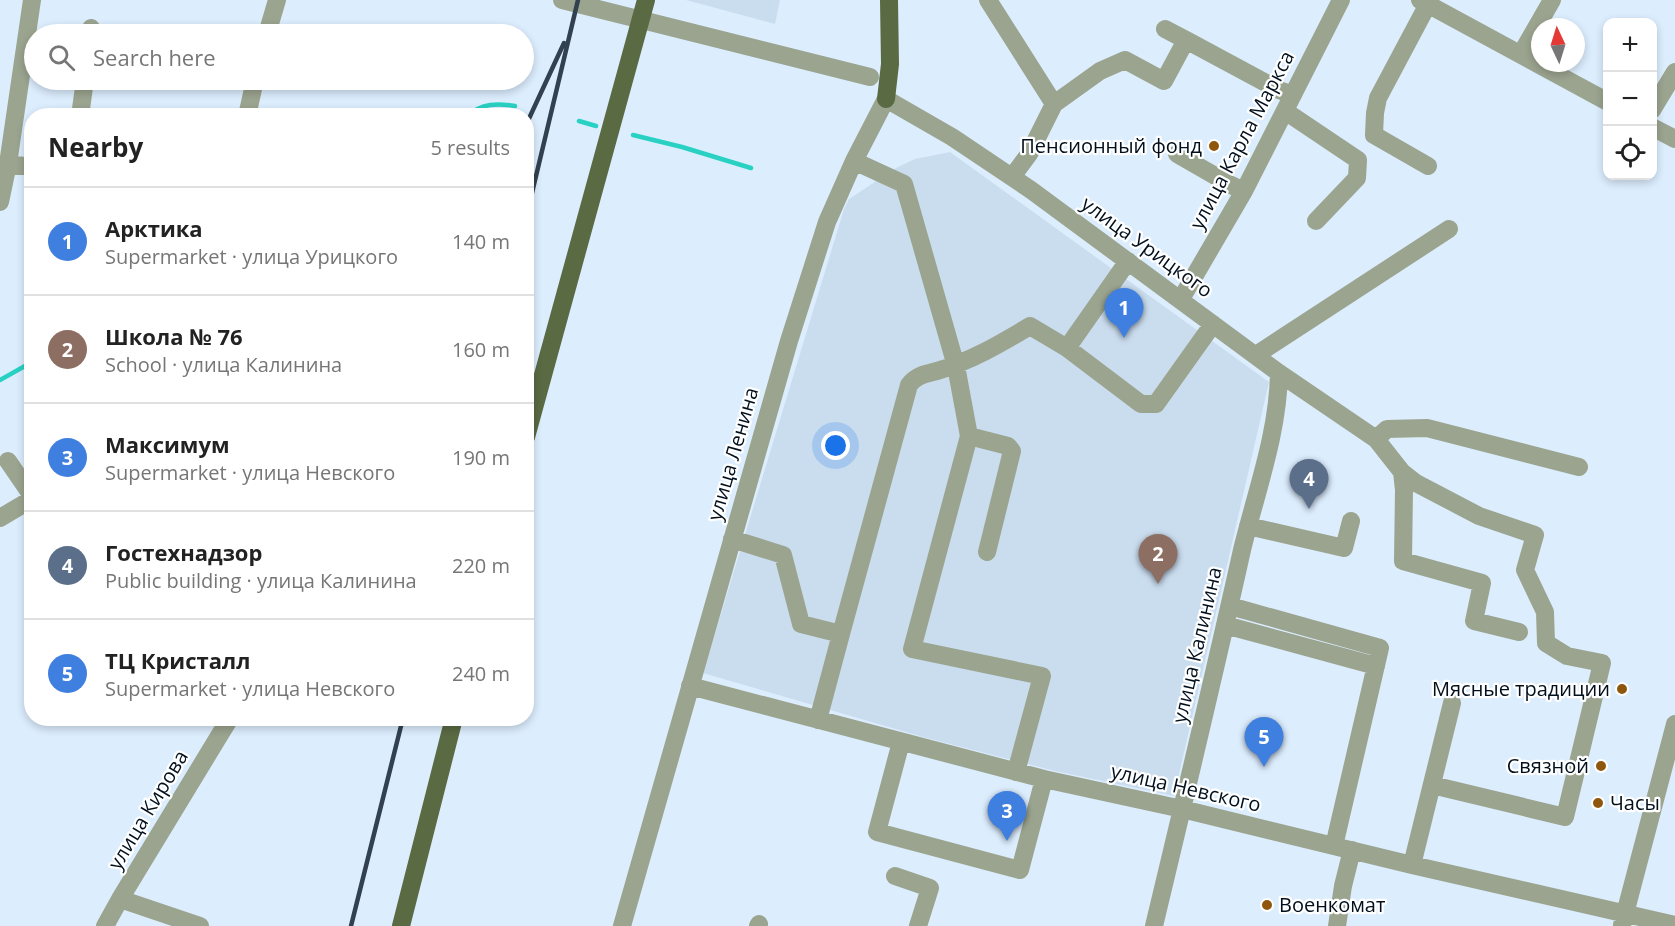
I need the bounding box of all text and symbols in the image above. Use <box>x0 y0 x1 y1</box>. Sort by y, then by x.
north arrow <box>1531 18 1585 72</box>
map controls <box>1603 18 1657 180</box>
button: + <box>1603 18 1657 72</box>
search box <box>24 24 534 90</box>
icon: search <box>45 41 78 74</box>
text: Search here <box>93 42 216 72</box>
street label: улица Карла Маркса <box>1183 46 1300 234</box>
button: − <box>1603 72 1657 126</box>
button: locate <box>1603 126 1657 180</box>
text: Nearby <box>48 129 143 165</box>
place label: Пенсионный фонд <box>1020 132 1202 159</box>
text: 5 results <box>430 134 510 161</box>
marker: Пенсионный фонд <box>1207 139 1221 153</box>
street label: улица Урицкого <box>1076 190 1218 303</box>
text: Арктика <box>105 213 203 243</box>
text: 1 <box>62 228 73 255</box>
text: 140 m <box>452 228 510 255</box>
text: Supermarket · улица Урицкого <box>105 243 398 270</box>
pin: 1 <box>1104 288 1144 338</box>
text: Школа № 76 <box>105 321 243 351</box>
text: 2 <box>62 336 73 363</box>
text: 160 m <box>452 336 510 363</box>
text: School · улица Калинина <box>105 351 342 378</box>
street label: улица Ленина <box>701 384 764 524</box>
text: Максимум <box>105 429 229 459</box>
your location <box>821 431 850 460</box>
text: 3 <box>62 444 73 471</box>
text: 190 m <box>452 444 510 471</box>
text: Supermarket · улица Невского <box>105 459 395 486</box>
pin: 4 <box>1290 460 1328 509</box>
pin: 2 <box>1138 534 1178 584</box>
text: Гостехнадзор <box>105 537 262 567</box>
text: 4 <box>62 552 73 579</box>
text: 220 m <box>452 552 510 579</box>
street label: улица Калинина <box>1165 564 1228 726</box>
text: Public building · улица Калинина <box>105 567 417 594</box>
text: ТЦ Кристалл <box>105 645 250 675</box>
text: 5 <box>62 660 73 687</box>
text: 240 m <box>452 660 510 687</box>
text: Supermarket · улица Невского <box>105 675 395 702</box>
place label: Мясные традиции <box>1432 675 1610 702</box>
marker: Мясные традиции <box>1615 682 1629 696</box>
pin: 5 <box>1244 718 1284 767</box>
street label: улица Кирова <box>101 745 194 874</box>
place label: Связной <box>1507 752 1589 779</box>
street label: улица Невского <box>1108 757 1264 818</box>
marker: Связной <box>1594 759 1608 773</box>
place label: Часы <box>1610 789 1660 816</box>
pin: 3 <box>988 792 1026 841</box>
marker: Часы <box>1591 796 1605 810</box>
place label: Военкомат <box>1279 891 1385 918</box>
marker: Военкомат <box>1260 898 1274 912</box>

